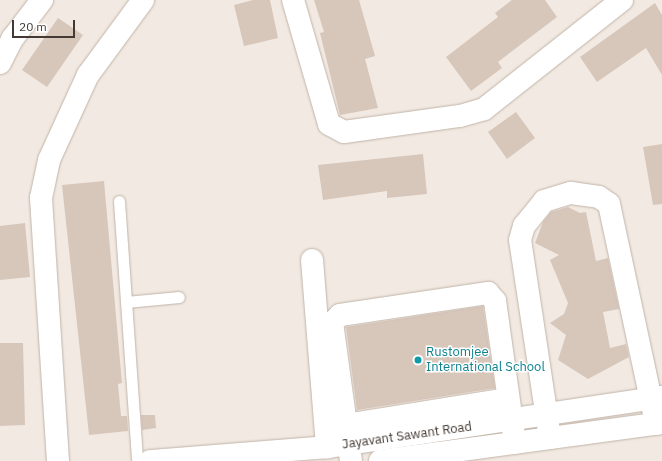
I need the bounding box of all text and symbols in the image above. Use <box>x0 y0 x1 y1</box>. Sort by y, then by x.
scale bar <box>14 12 77 38</box>
text: 20 m <box>19 19 47 34</box>
place label: Rustomjee International School <box>426 345 545 376</box>
marker: Rustomjee International School <box>413 355 423 365</box>
street label: Jayavant Sawant Road <box>341 419 473 453</box>

